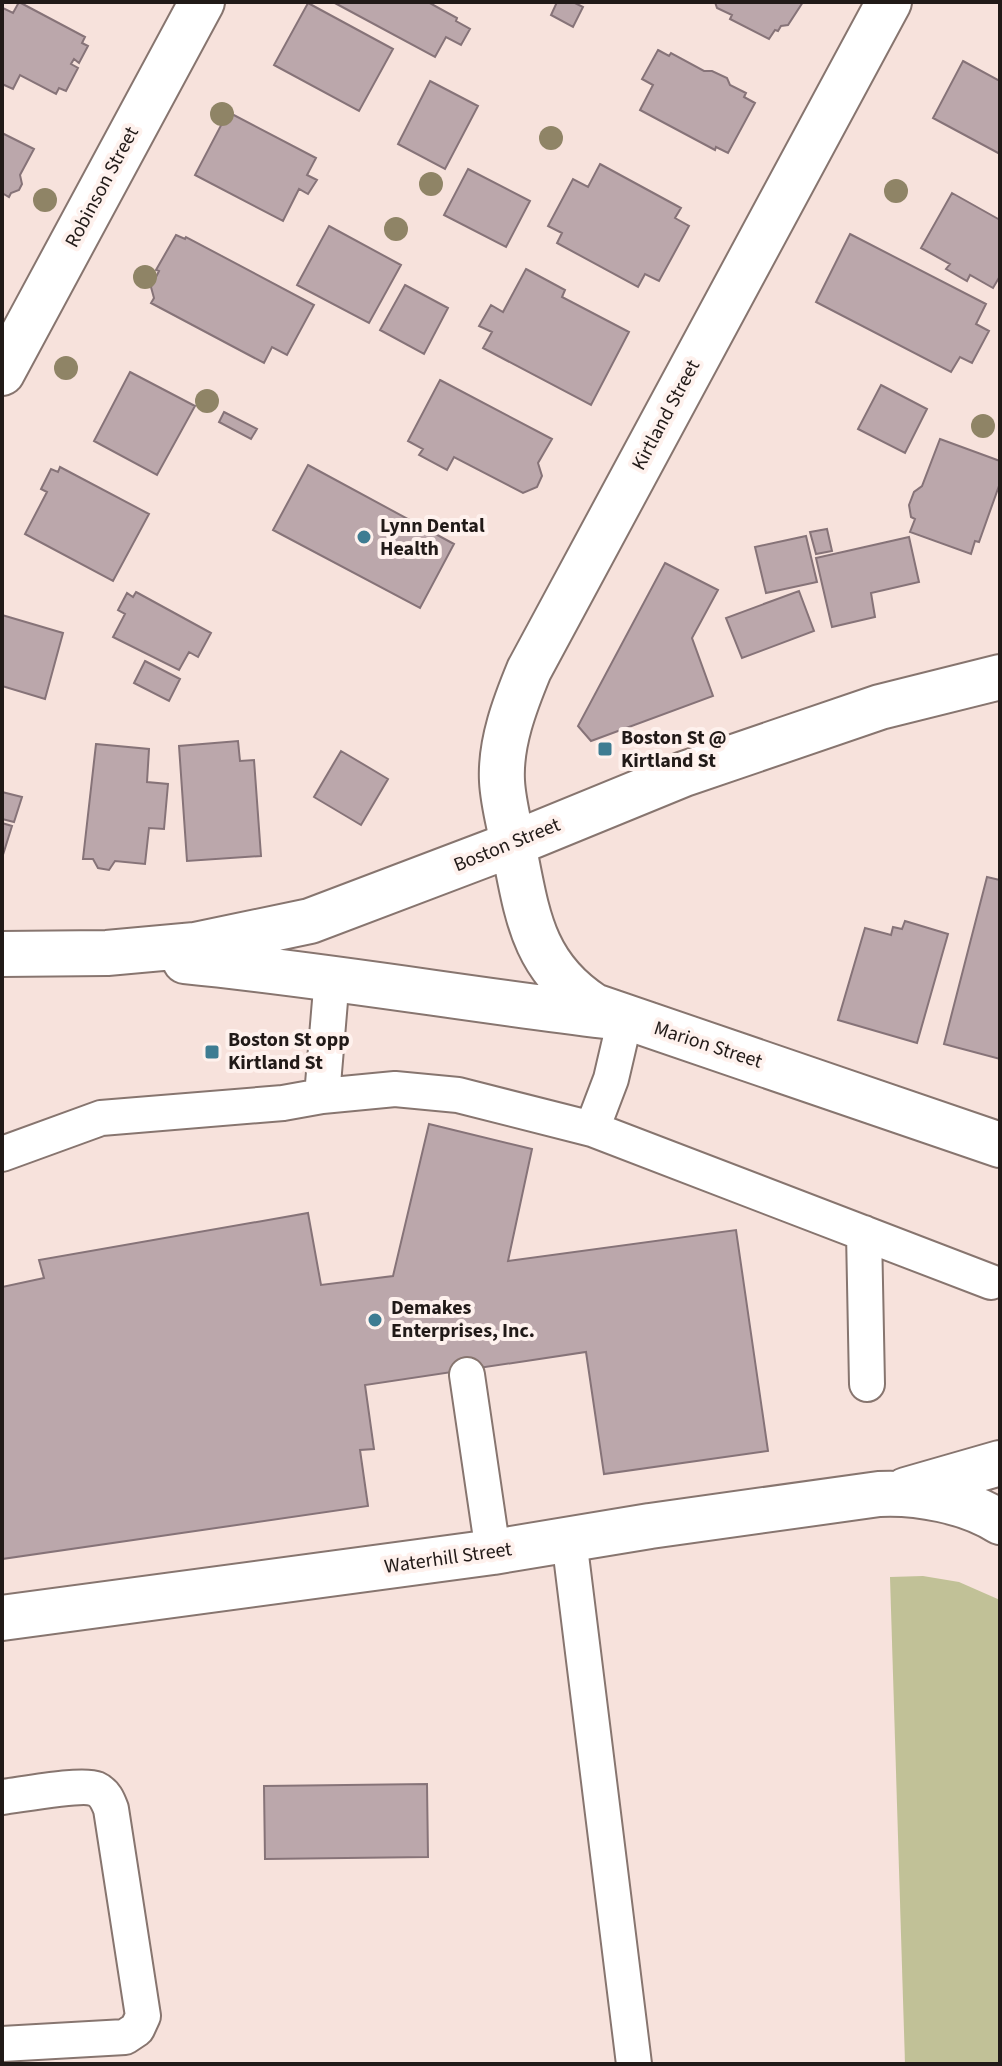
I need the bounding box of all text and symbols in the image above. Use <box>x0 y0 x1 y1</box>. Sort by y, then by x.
street label: Robinson Street <box>58 121 146 252</box>
street label: Kirtland Street <box>625 355 707 475</box>
place label: Lynn Dental Health <box>380 512 485 563</box>
marker: Lynn Dental Health <box>355 528 373 546</box>
place label: Boston St @ Kirtland St <box>621 724 727 775</box>
marker: Boston St @ Kirtland St <box>596 740 614 758</box>
street label: Boston Street <box>449 811 565 879</box>
street label: Marion Street <box>650 1014 766 1076</box>
place label: Boston St opp Kirtland St <box>228 1026 350 1077</box>
marker: Boston St opp Kirtland St <box>203 1043 221 1061</box>
place label: Demakes Enterprises, Inc. <box>391 1294 535 1345</box>
marker: Demakes Enterprises, Inc. <box>366 1311 384 1329</box>
street label: Waterhill Street <box>382 1535 514 1581</box>

